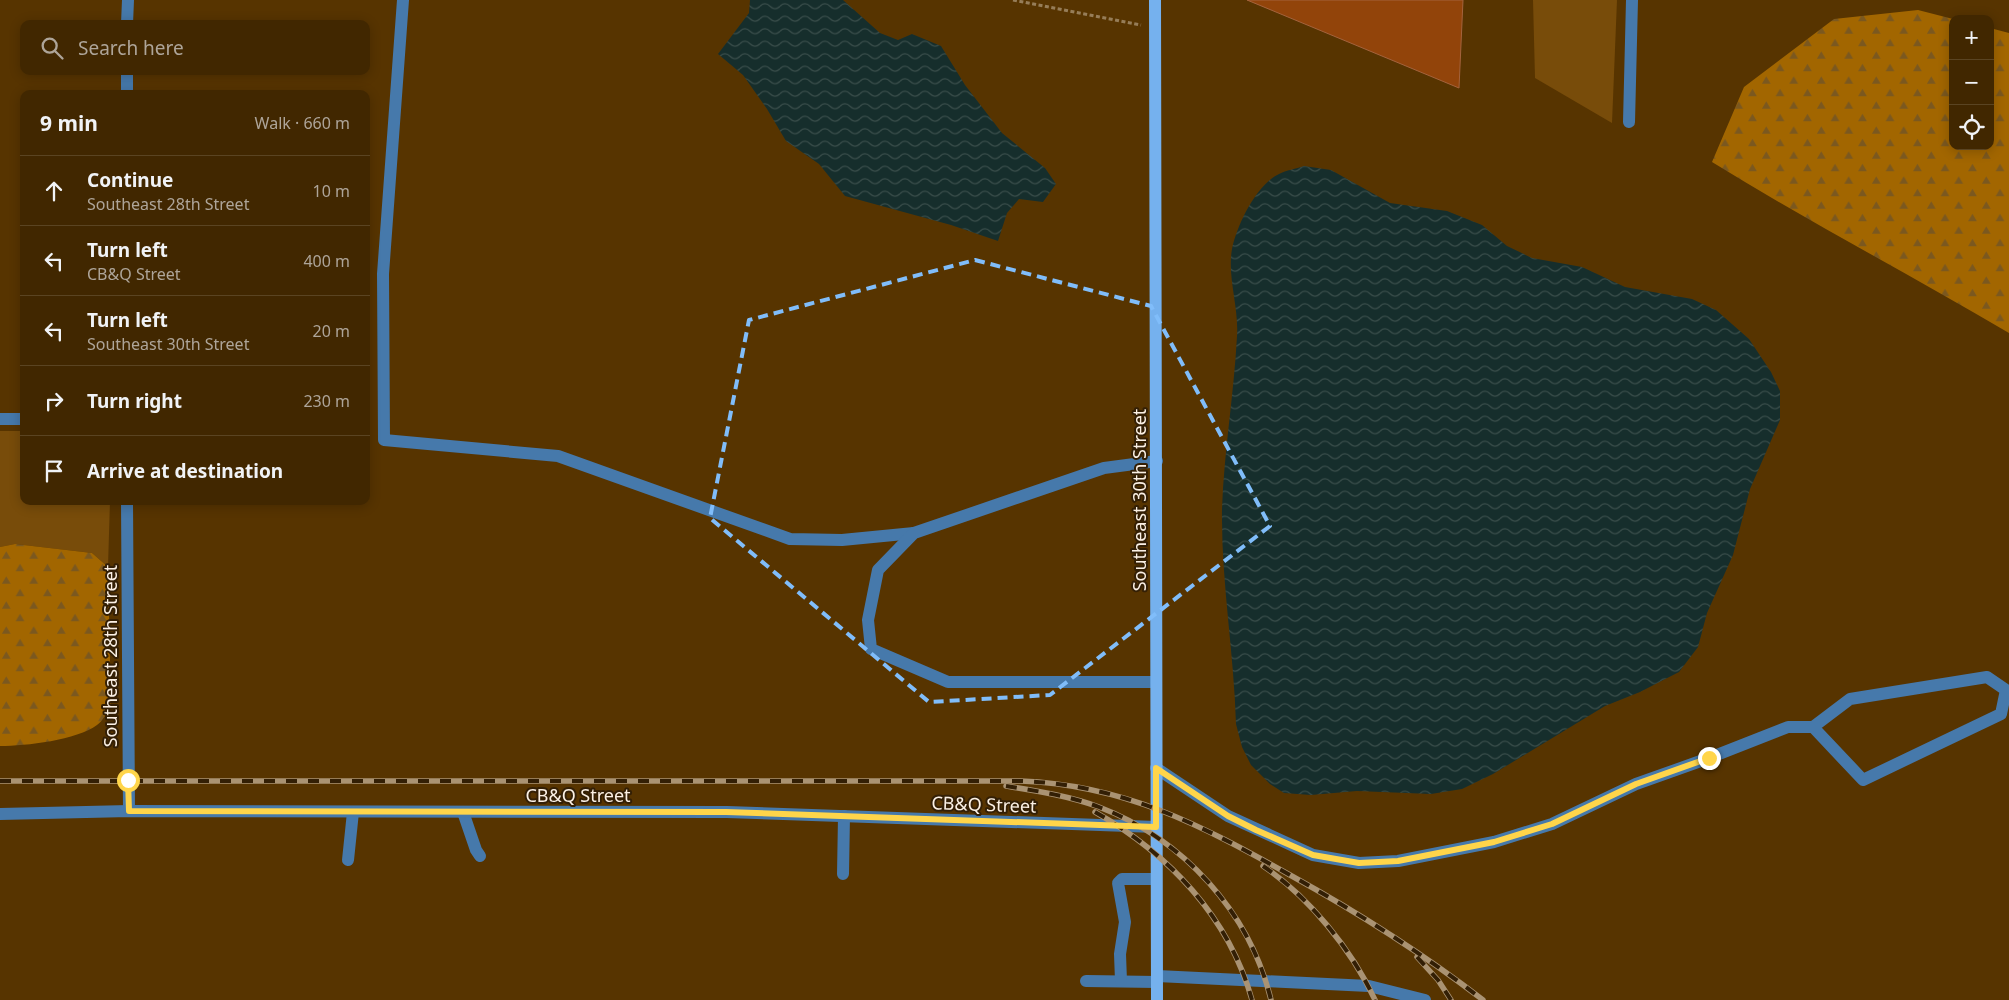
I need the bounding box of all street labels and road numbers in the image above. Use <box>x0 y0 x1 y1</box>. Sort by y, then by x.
street label: Southeast 30th Street <box>1127 408 1151 591</box>
street label: Southeast 28th Street <box>98 564 122 747</box>
street label: CB&Q Street <box>525 783 631 807</box>
street label: CB&Q Street <box>931 790 1038 818</box>

